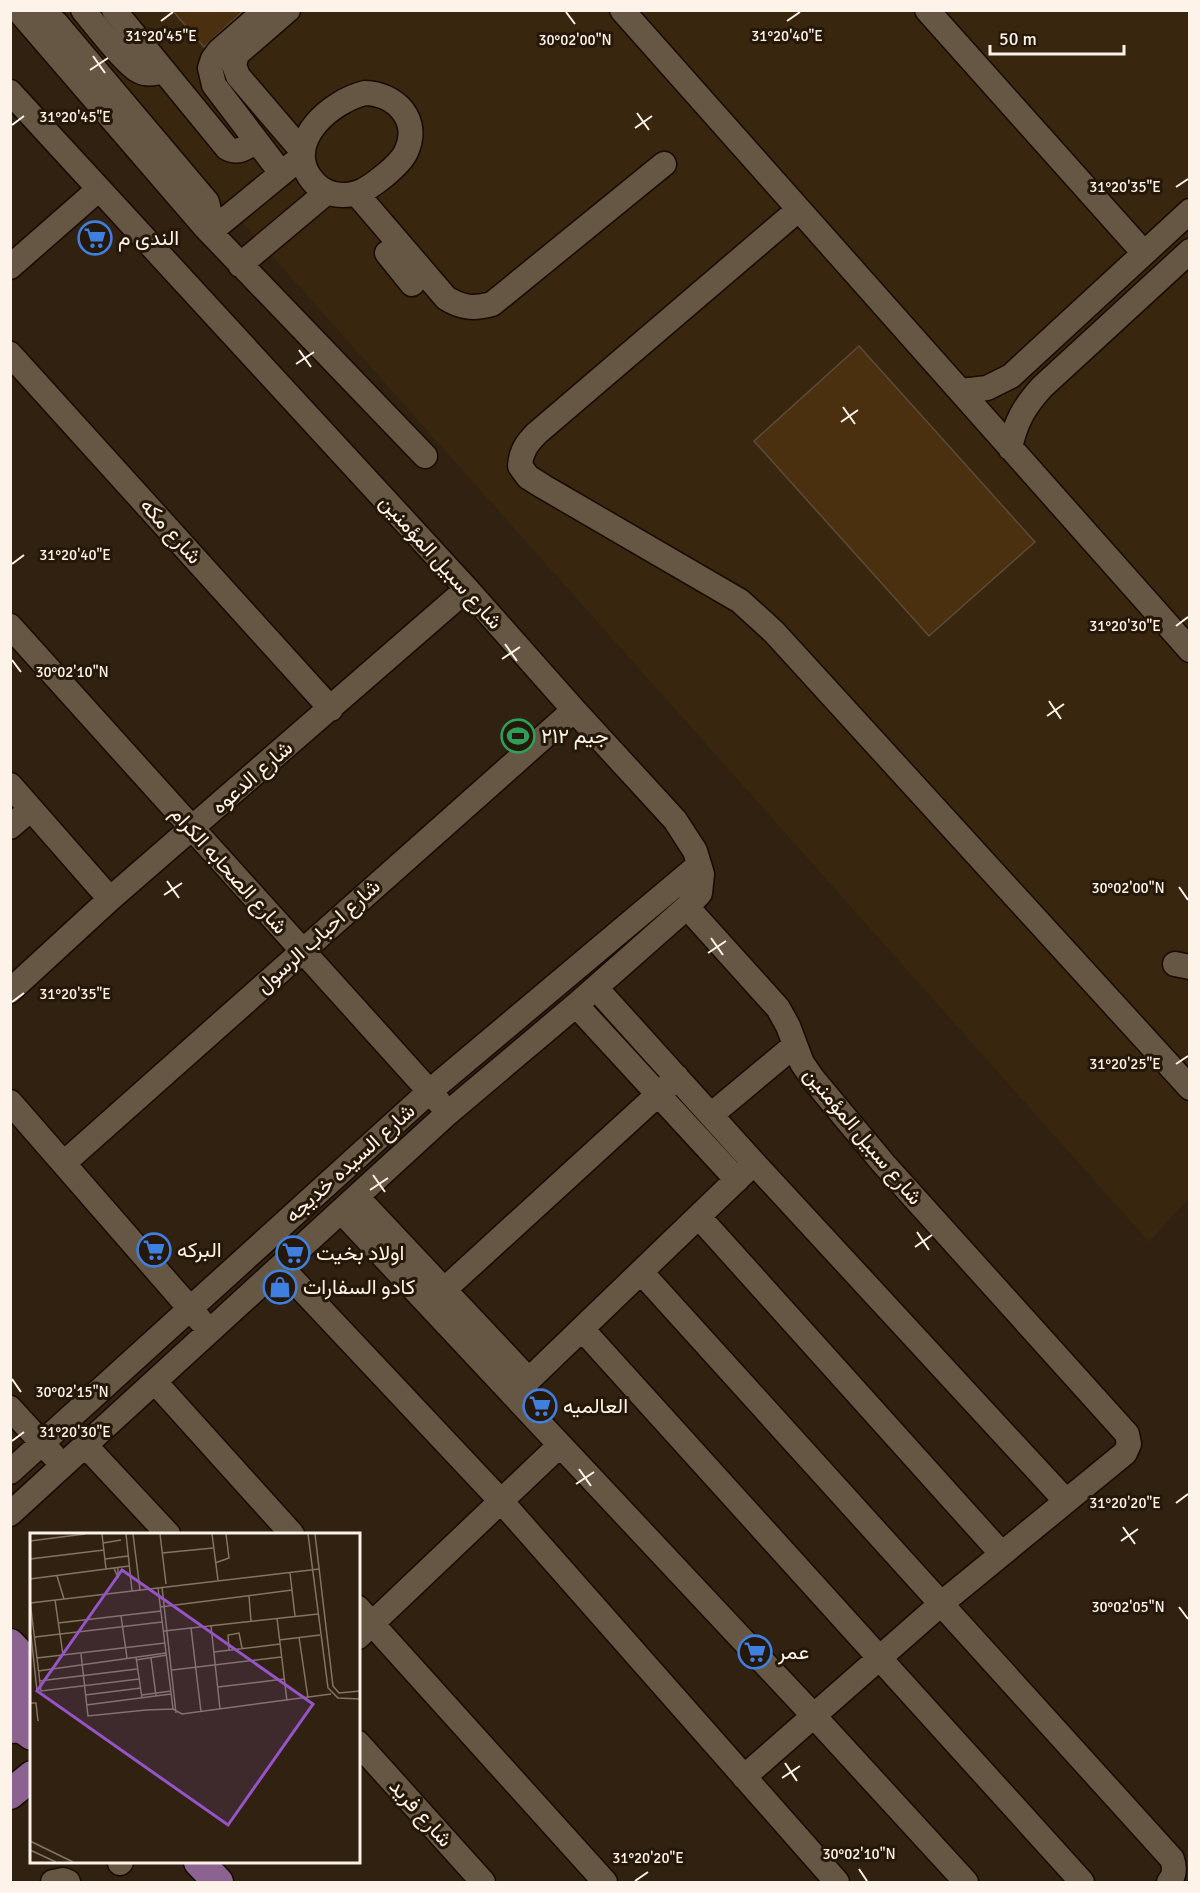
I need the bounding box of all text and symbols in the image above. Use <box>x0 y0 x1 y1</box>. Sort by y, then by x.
scale bar <box>990 18 1124 56</box>
text: 31°20'45"E <box>125 27 197 45</box>
text: 31°20'40"E <box>751 27 823 45</box>
text: 50 m <box>999 28 1037 50</box>
text: 30°02'00"N <box>538 31 612 49</box>
text: 31°20'45"E <box>39 108 111 126</box>
text: 31°20'35"E <box>1089 178 1161 196</box>
supermarket icon: الندى م <box>77 220 113 256</box>
place label: الندى م <box>118 225 179 252</box>
street label: شارع سبيل المؤمنين <box>373 489 508 635</box>
street label: شارع مكه <box>134 493 207 570</box>
text: 31°20'40"E <box>39 546 111 564</box>
text: 31°20'30"E <box>1089 617 1161 635</box>
text: 30°02'10"N <box>35 663 109 681</box>
sports icon: جيم ٢١٢ <box>500 718 536 754</box>
place label: جيم ٢١٢ <box>541 723 609 750</box>
street label: شارع الدعوه <box>206 735 299 820</box>
street label: شارع الصحابه الكرام <box>164 801 293 940</box>
street label: شارع احباب الرسول <box>250 873 386 999</box>
text: 30°02'00"N <box>1091 879 1165 897</box>
text: 31°20'35"E <box>39 985 111 1003</box>
text: 31°20'25"E <box>1089 1055 1161 1073</box>
street label: شارع سبيل المؤمنين <box>797 1062 928 1211</box>
street label: شارع السيده خديجه <box>280 1098 421 1229</box>
supermarket icon: البركه <box>136 1232 172 1268</box>
supermarket icon: اولاد بخيت <box>275 1235 311 1271</box>
place label: البركه <box>177 1237 222 1263</box>
place label: اولاد بخيت <box>316 1240 404 1266</box>
shop icon: كادو السفارات <box>262 1269 298 1305</box>
place label: كادو السفارات <box>303 1274 415 1300</box>
text: 30°02'15"N <box>35 1383 109 1401</box>
supermarket icon: العالميه <box>522 1388 558 1424</box>
place label: العالميه <box>563 1393 628 1419</box>
text: 31°20'30"E <box>39 1423 111 1441</box>
text: 31°20'20"E <box>1089 1494 1161 1512</box>
inset map <box>30 1533 360 1863</box>
text: 30°02'05"N <box>1091 1598 1165 1616</box>
supermarket icon: عمر <box>737 1634 773 1670</box>
place label: عمر <box>777 1639 809 1665</box>
street label: شارع فريد <box>383 1774 458 1853</box>
text: 30°02'10"N <box>822 1845 896 1863</box>
text: 31°20'20"E <box>612 1849 684 1867</box>

